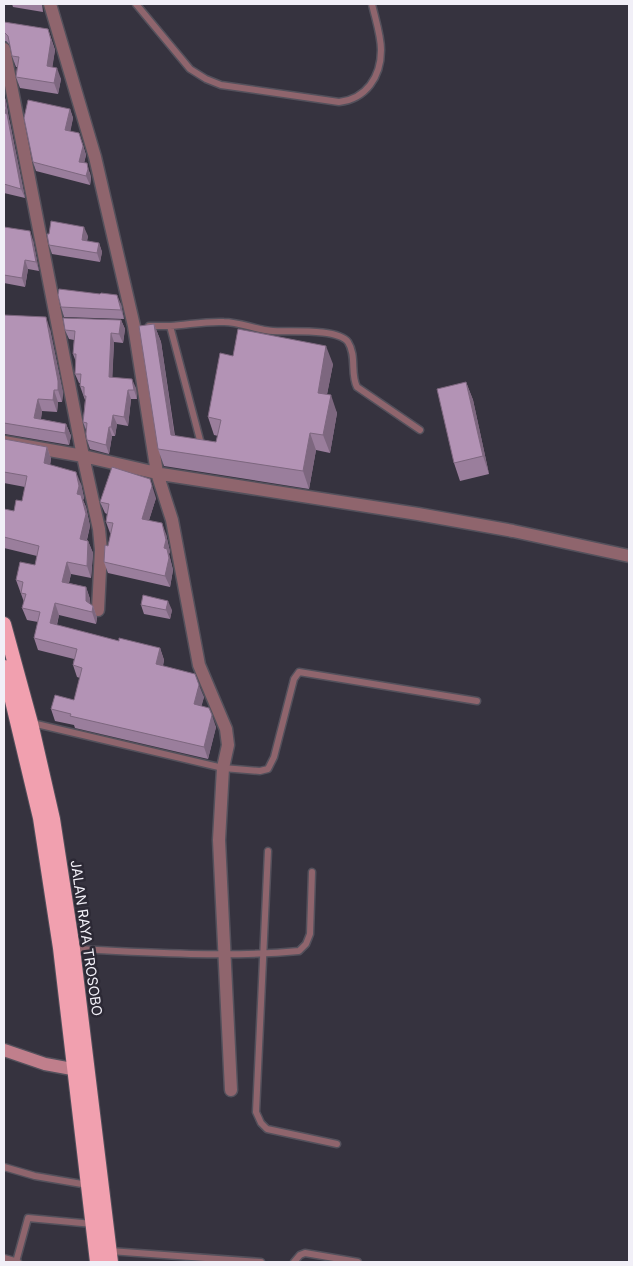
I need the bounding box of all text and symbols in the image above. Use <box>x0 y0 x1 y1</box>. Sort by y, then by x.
street label: JALAN RAYA TROSOBO <box>68 859 106 1017</box>

